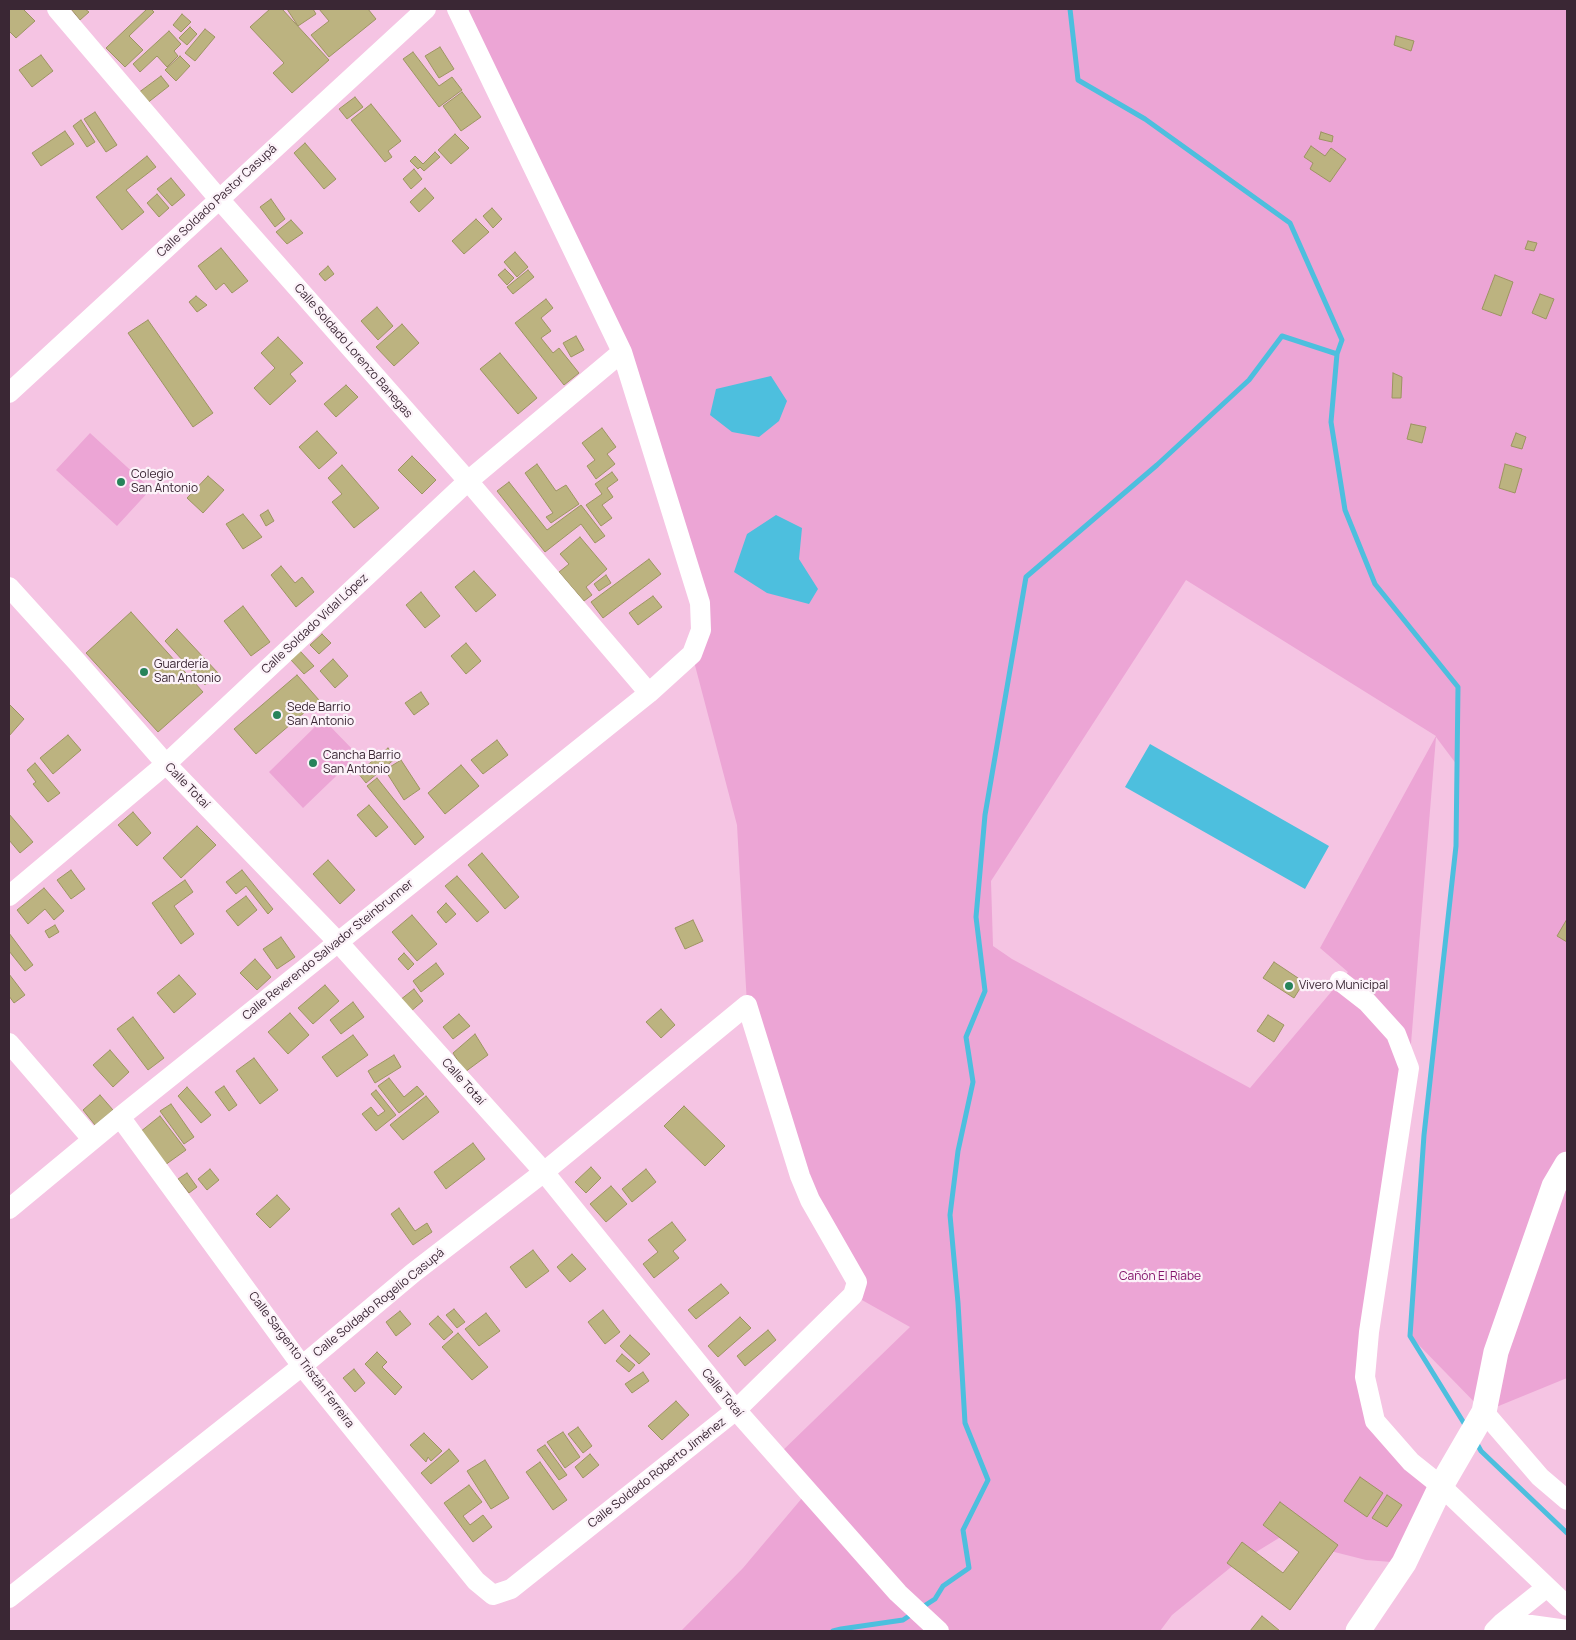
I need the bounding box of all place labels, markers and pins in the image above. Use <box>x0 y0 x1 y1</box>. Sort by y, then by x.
place label: Colegio San Antonio <box>131 468 198 496</box>
marker: Colegio San Antonio <box>115 476 127 488</box>
place label: Guardería San Antonio <box>154 658 221 686</box>
marker: Guardería San Antonio <box>138 666 150 678</box>
place label: Sede Barrio San Antonio <box>287 701 354 729</box>
marker: Sede Barrio San Antonio <box>271 709 283 721</box>
place label: Cancha Barrio San Antonio <box>323 749 401 777</box>
marker: Cancha Barrio San Antonio <box>307 757 319 769</box>
place label: Vivero Municipal <box>1299 979 1388 993</box>
marker: Vivero Municipal <box>1283 980 1295 992</box>

